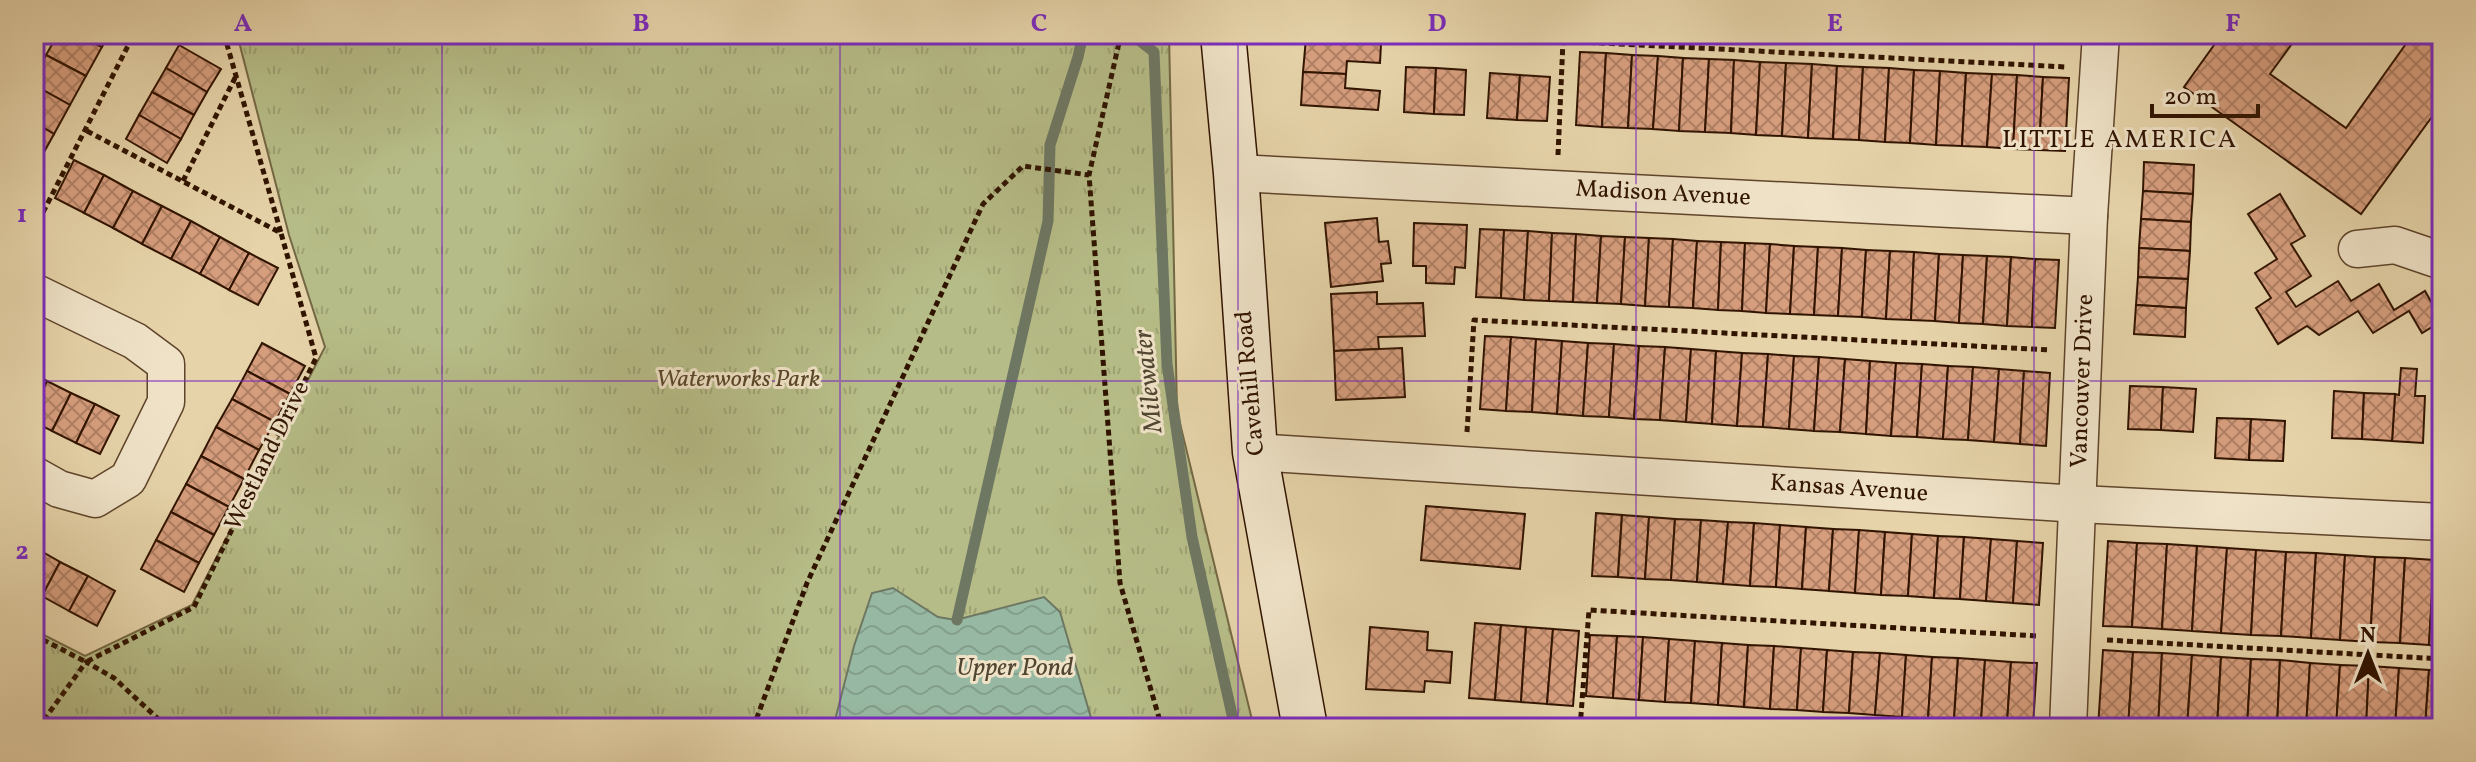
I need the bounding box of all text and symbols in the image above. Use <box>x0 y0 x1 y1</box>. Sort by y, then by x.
text: A <box>234 6 253 42</box>
text: B <box>632 6 650 42</box>
text: C <box>1031 6 1047 42</box>
text: D <box>1427 6 1447 42</box>
text: E <box>1827 6 1843 42</box>
text: F <box>2225 6 2241 42</box>
scale bar <box>2152 68 2258 118</box>
text: 20 m <box>2164 81 2217 115</box>
district label: LITTLE AMERICA <box>2002 122 2238 158</box>
street label: Madison Avenue <box>1574 172 1752 216</box>
text: 1 <box>17 197 27 233</box>
street label: Vancouver Drive <box>2063 293 2103 469</box>
street label: Cavehill Road <box>1228 309 1274 457</box>
water label: Milewater <box>1126 327 1172 436</box>
park label: Waterworks Park <box>656 363 820 397</box>
street label: Westland Drive <box>217 375 319 537</box>
street label: Kansas Avenue <box>1769 467 1929 511</box>
text: 2 <box>15 534 29 570</box>
north arrow <box>2328 614 2408 694</box>
text: N <box>2360 621 2376 652</box>
water label: Upper Pond <box>956 650 1074 686</box>

